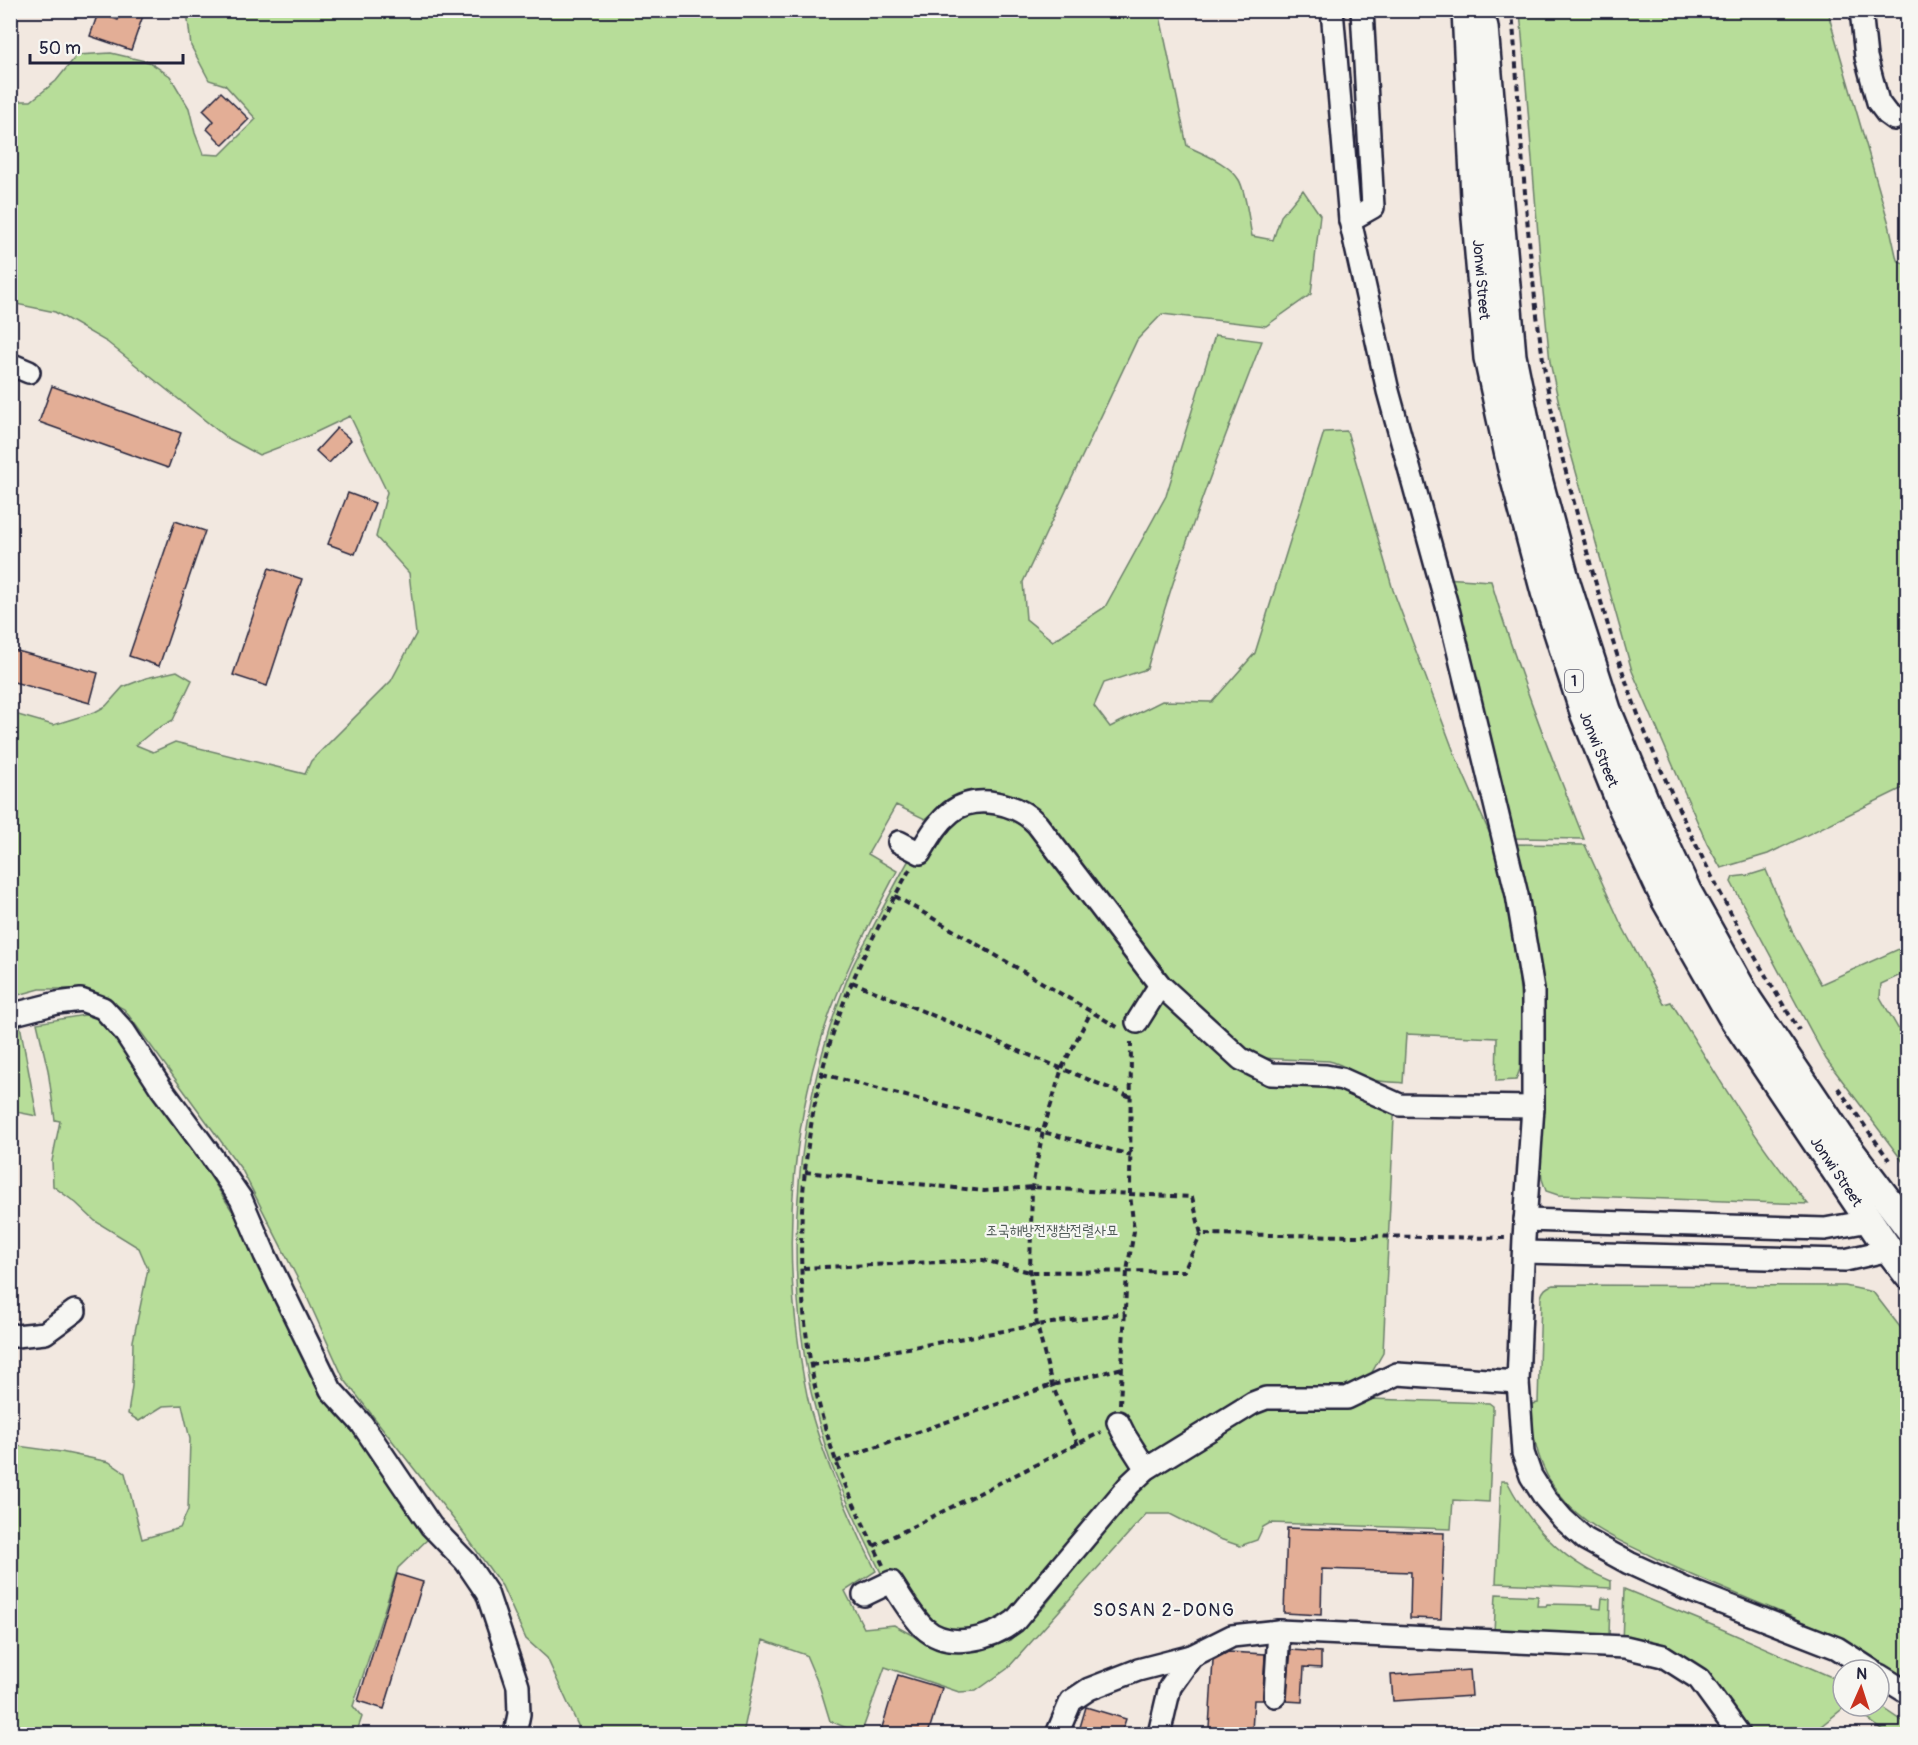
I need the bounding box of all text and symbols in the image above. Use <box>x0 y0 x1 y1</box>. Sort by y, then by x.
scale bar <box>30 27 183 65</box>
text: 50 m <box>39 37 81 60</box>
street label: Jonwi Street <box>1468 239 1494 321</box>
road number: 1 <box>1565 670 1583 692</box>
street label: Jonwi Street <box>1575 709 1623 791</box>
street label: Jonwi Street <box>1806 1133 1867 1211</box>
park label: 조국해방전쟁참전렬사묘 <box>986 1221 1118 1240</box>
district label: SOSAN 2-DONG <box>1093 1599 1235 1622</box>
north arrow <box>1831 1658 1891 1718</box>
text: N <box>1856 1664 1868 1684</box>

